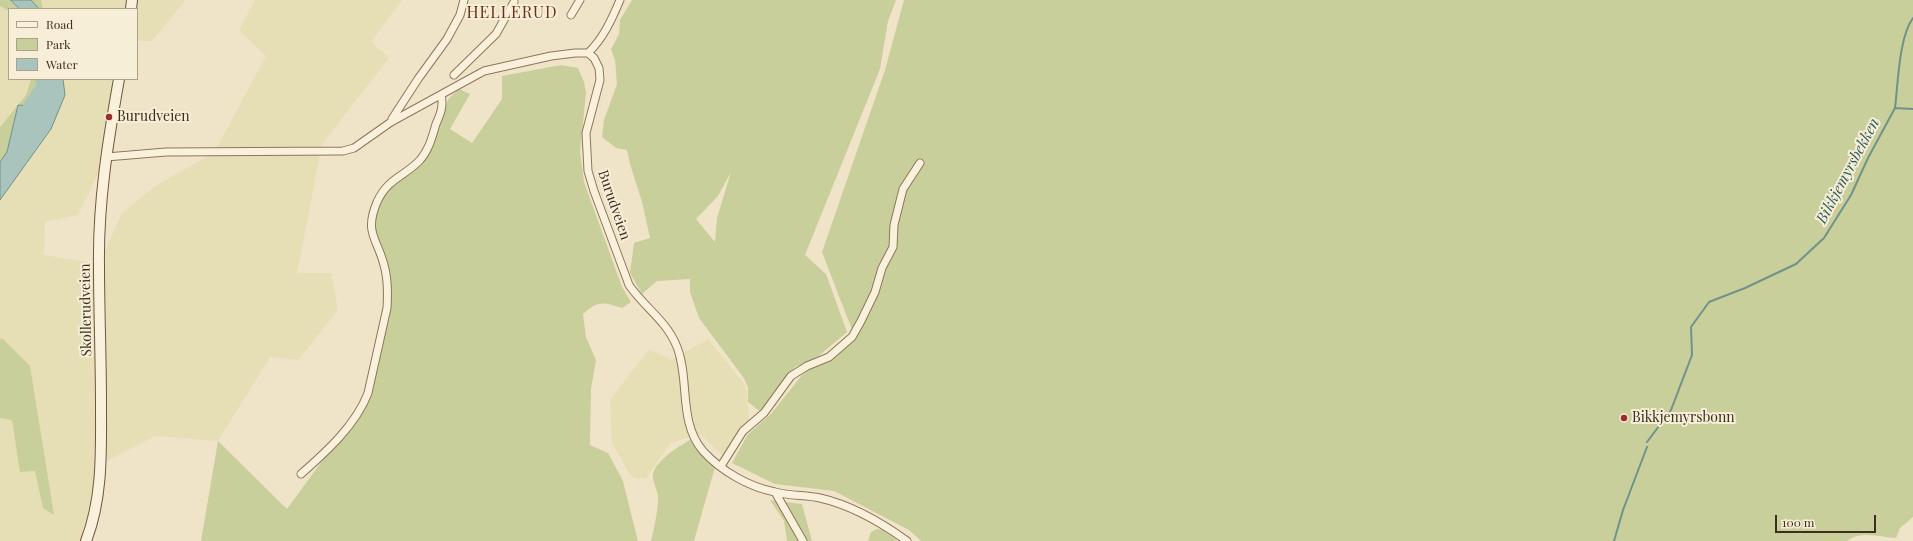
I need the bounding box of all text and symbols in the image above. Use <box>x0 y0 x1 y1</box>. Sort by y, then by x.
district label: HELLERUD <box>466 3 558 23</box>
legend <box>8 8 138 80</box>
text: Road <box>46 16 73 32</box>
text: Park <box>46 36 71 52</box>
text: Water <box>46 56 78 72</box>
place label: Burudveien <box>117 109 190 125</box>
marker: Burudveien <box>104 112 114 122</box>
water label: Bikkjemyrsbekken <box>1813 115 1883 227</box>
street label: Burudveien <box>594 168 634 242</box>
street label: Skollerudveien <box>77 263 95 357</box>
place label: Bikkjemyrsbonn <box>1632 410 1735 426</box>
marker: Bikkjemyrsbonn <box>1619 413 1629 423</box>
scale bar <box>1777 507 1878 533</box>
text: 100 m <box>1782 514 1814 530</box>

